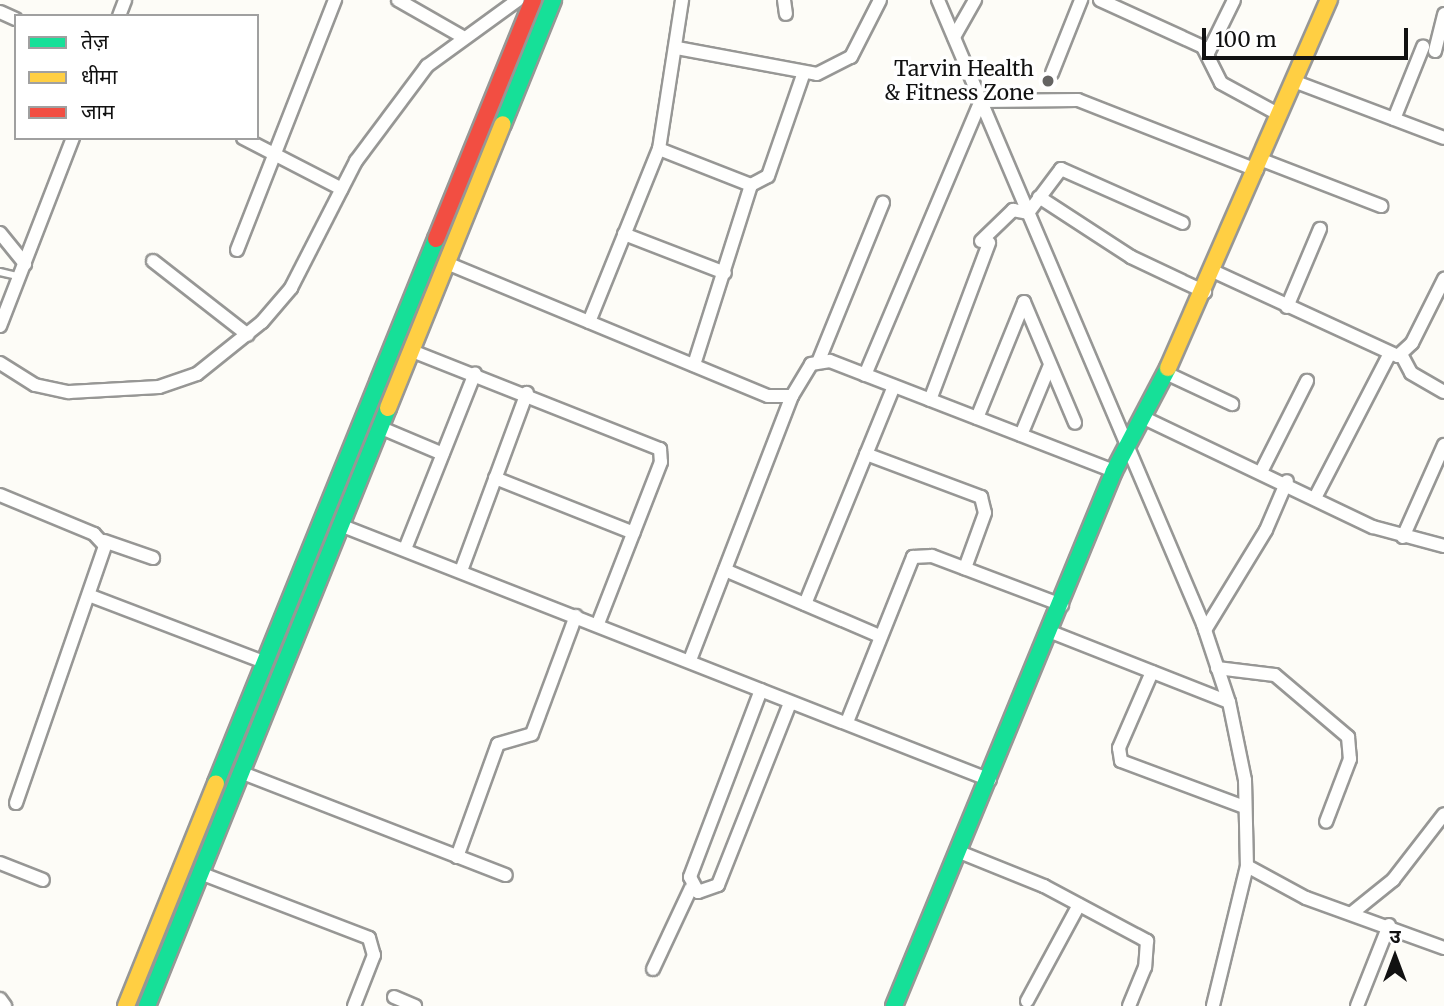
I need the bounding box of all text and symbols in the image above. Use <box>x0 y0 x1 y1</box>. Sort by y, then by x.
legend <box>14 14 259 140</box>
scale bar <box>1206 14 1412 58</box>
text: 100 m <box>1215 26 1277 53</box>
text: तेज़ <box>81 28 109 55</box>
place label: Tarvin Health & Fitness Zone <box>884 56 1034 106</box>
text: धीमा <box>81 63 117 90</box>
marker: Tarvin Health & Fitness Zone <box>1040 73 1056 89</box>
text: जाम <box>81 98 115 125</box>
north arrow <box>1360 922 1430 992</box>
text: उ <box>1389 924 1401 948</box>

